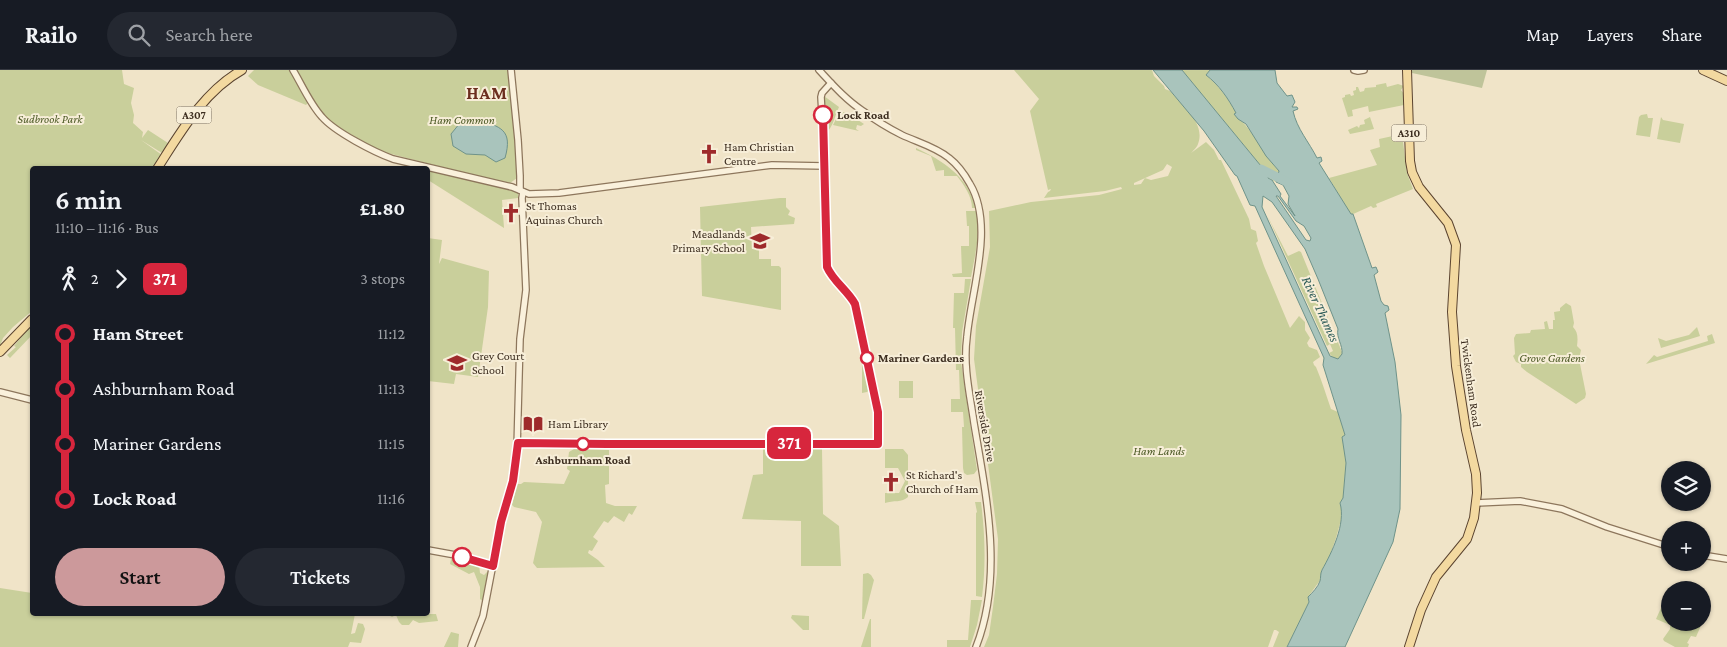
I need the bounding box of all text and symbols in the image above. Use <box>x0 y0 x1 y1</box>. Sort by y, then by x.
search box <box>107 12 457 57</box>
text: Railo <box>25 21 77 48</box>
icon: search <box>125 21 153 49</box>
text: Search here <box>165 24 253 45</box>
text: Map <box>1526 25 1559 45</box>
text: Layers <box>1587 25 1634 45</box>
text: Share <box>1662 25 1702 45</box>
district label: HAM <box>466 83 508 103</box>
marker: Lock Road <box>813 105 833 125</box>
road number: A307 <box>176 106 212 124</box>
place label: Lock Road <box>837 108 890 122</box>
park label: Sudbrook Park <box>17 112 83 126</box>
park label: Ham Common <box>429 113 495 127</box>
road number: A310 <box>1392 124 1426 142</box>
place label: Ham Christian Centre <box>724 140 795 168</box>
church icon: Ham Christian Centre <box>698 143 720 165</box>
text: 6 min <box>55 184 122 215</box>
text: £1.80 <box>360 198 405 219</box>
place label: St Thomas Aquinas Church <box>526 199 603 227</box>
church icon: St Thomas Aquinas Church <box>500 202 522 224</box>
text: 11:10 – 11:16 · Bus <box>55 219 159 236</box>
place label: Meadlands Primary School <box>672 227 745 255</box>
school or university icon: Meadlands Primary School <box>749 230 771 252</box>
icon: walk <box>55 265 83 293</box>
icon: forward <box>107 265 135 293</box>
text: 371 <box>153 269 177 289</box>
text: 2 <box>91 270 99 287</box>
text: 3 stops <box>360 270 405 287</box>
water label: River Thames <box>1299 274 1344 345</box>
text: Ham Street <box>93 323 183 344</box>
text: 11:12 <box>378 325 405 342</box>
street label: Twickenham Road <box>1458 338 1484 429</box>
place label: Grey Court School <box>472 349 525 377</box>
marker: Mariner Gardens <box>860 351 874 365</box>
place label: Mariner Gardens <box>878 351 964 365</box>
park label: Grove Gardens <box>1519 351 1585 365</box>
school or university icon: Grey Court School <box>446 352 468 374</box>
text: Ashburnham Road <box>93 378 235 399</box>
text: 11:13 <box>378 380 405 397</box>
street label: Riverside Drive <box>972 389 998 463</box>
library icon: Ham Library <box>522 413 544 435</box>
place label: Ham Library <box>548 417 608 431</box>
line badge: 371 <box>760 427 818 459</box>
text: Mariner Gardens <box>93 433 221 454</box>
text: 371 <box>777 433 801 453</box>
text: 11:15 <box>378 435 405 452</box>
marker: Ashburnham Road <box>576 437 590 451</box>
park label: Ham Lands <box>1133 444 1185 458</box>
place label: Ashburnham Road <box>535 453 631 467</box>
map controls <box>1661 461 1711 631</box>
button: layers <box>1661 461 1711 511</box>
place label: St Richard's Church of Ham <box>906 468 979 496</box>
church icon: St Richard's Church of Ham <box>880 471 902 493</box>
text: Lock Road <box>93 488 176 509</box>
text: 11:16 <box>377 490 405 507</box>
button: + <box>1661 521 1711 571</box>
unlabelled marker <box>452 547 472 567</box>
button: Start <box>55 548 225 606</box>
button: Tickets <box>235 548 405 606</box>
button: − <box>1661 581 1711 631</box>

